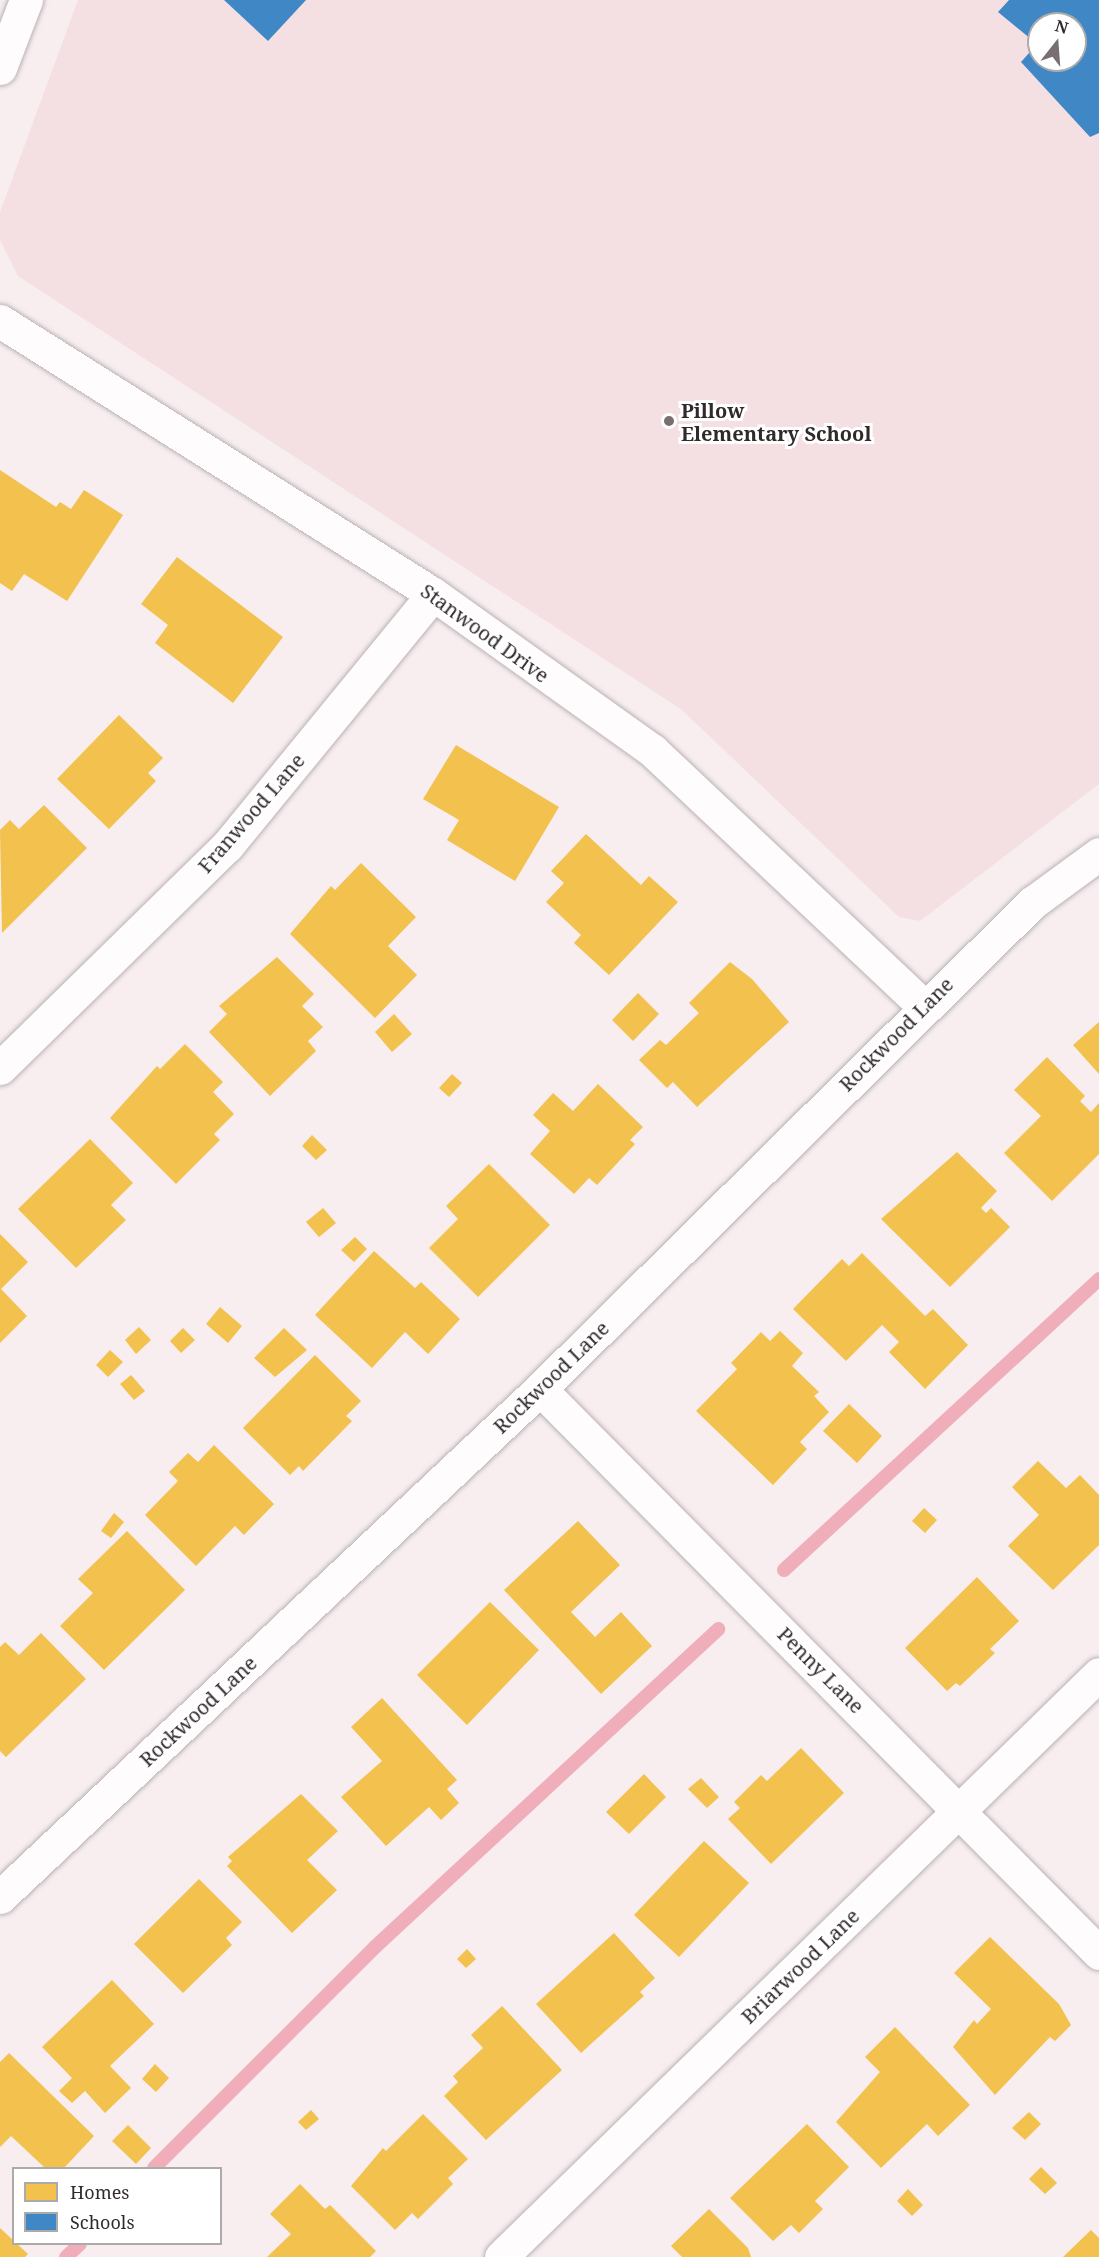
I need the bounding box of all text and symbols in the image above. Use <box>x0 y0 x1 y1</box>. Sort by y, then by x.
north arrow <box>1027 12 1087 72</box>
text: N <box>1052 14 1071 39</box>
place label: Pillow Elementary School <box>681 398 871 445</box>
marker: Pillow Elementary School <box>662 414 676 428</box>
street label: Stanwood Drive <box>416 578 554 688</box>
street label: Franwood Lane <box>193 748 309 878</box>
street label: Rockwood Lane <box>834 972 958 1096</box>
street label: Rockwood Lane <box>488 1316 614 1438</box>
street label: Penny Lane <box>773 1622 869 1718</box>
street label: Rockwood Lane <box>134 1651 262 1771</box>
street label: Briarwood Lane <box>736 1904 864 2028</box>
legend <box>12 2167 222 2245</box>
text: Homes <box>70 2180 129 2204</box>
text: Schools <box>70 2210 135 2234</box>

